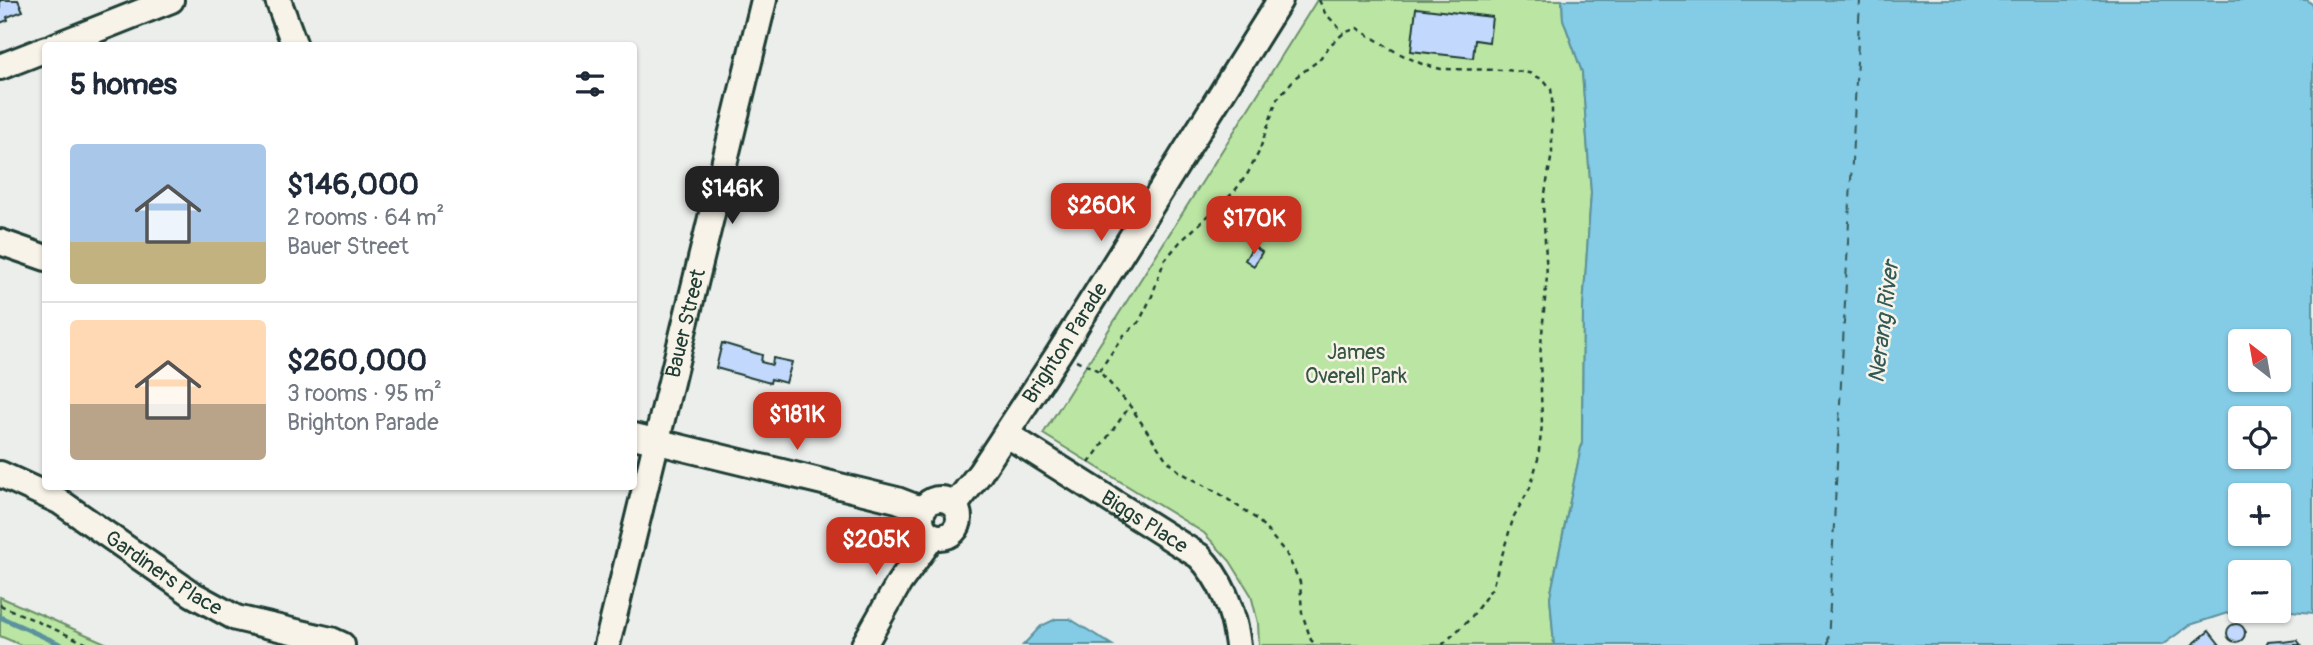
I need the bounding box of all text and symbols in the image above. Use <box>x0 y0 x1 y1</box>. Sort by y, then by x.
icon: filters <box>571 65 609 103</box>
text: 5 homes <box>70 66 177 103</box>
text: $146,000 <box>287 166 419 203</box>
pin: $146K <box>683 166 781 226</box>
icon: home <box>126 172 210 256</box>
text: $146K <box>701 174 763 203</box>
pin: $260K <box>1052 184 1150 243</box>
text: $260K <box>1067 191 1135 220</box>
pin: $170K <box>1205 196 1303 256</box>
text: 2 rooms · 64 m² <box>287 203 444 232</box>
text: $170K <box>1222 204 1286 233</box>
text: Bauer Street <box>287 232 409 261</box>
water label: Nerang River <box>1862 257 1906 385</box>
street label: Bauer Street <box>659 266 712 381</box>
street label: Brighton Parade <box>1017 277 1114 409</box>
north arrow <box>2228 329 2291 392</box>
map controls <box>2228 329 2291 623</box>
park label: James Overell Park <box>1305 339 1407 390</box>
text: $260,000 <box>287 342 427 379</box>
icon: home <box>126 348 210 432</box>
text: 3 rooms · 95 m² <box>287 379 442 408</box>
pin: $181K <box>748 392 846 452</box>
text: $181K <box>769 400 825 429</box>
button: locate <box>2228 406 2291 469</box>
text: Brighton Parade <box>287 408 439 437</box>
button: + <box>2228 483 2291 546</box>
street label: Biggs Place <box>1096 484 1194 560</box>
pin: $205K <box>827 518 925 577</box>
street label: Gardiners Place <box>100 524 227 622</box>
text: $205K <box>842 525 910 554</box>
button: − <box>2228 560 2291 623</box>

